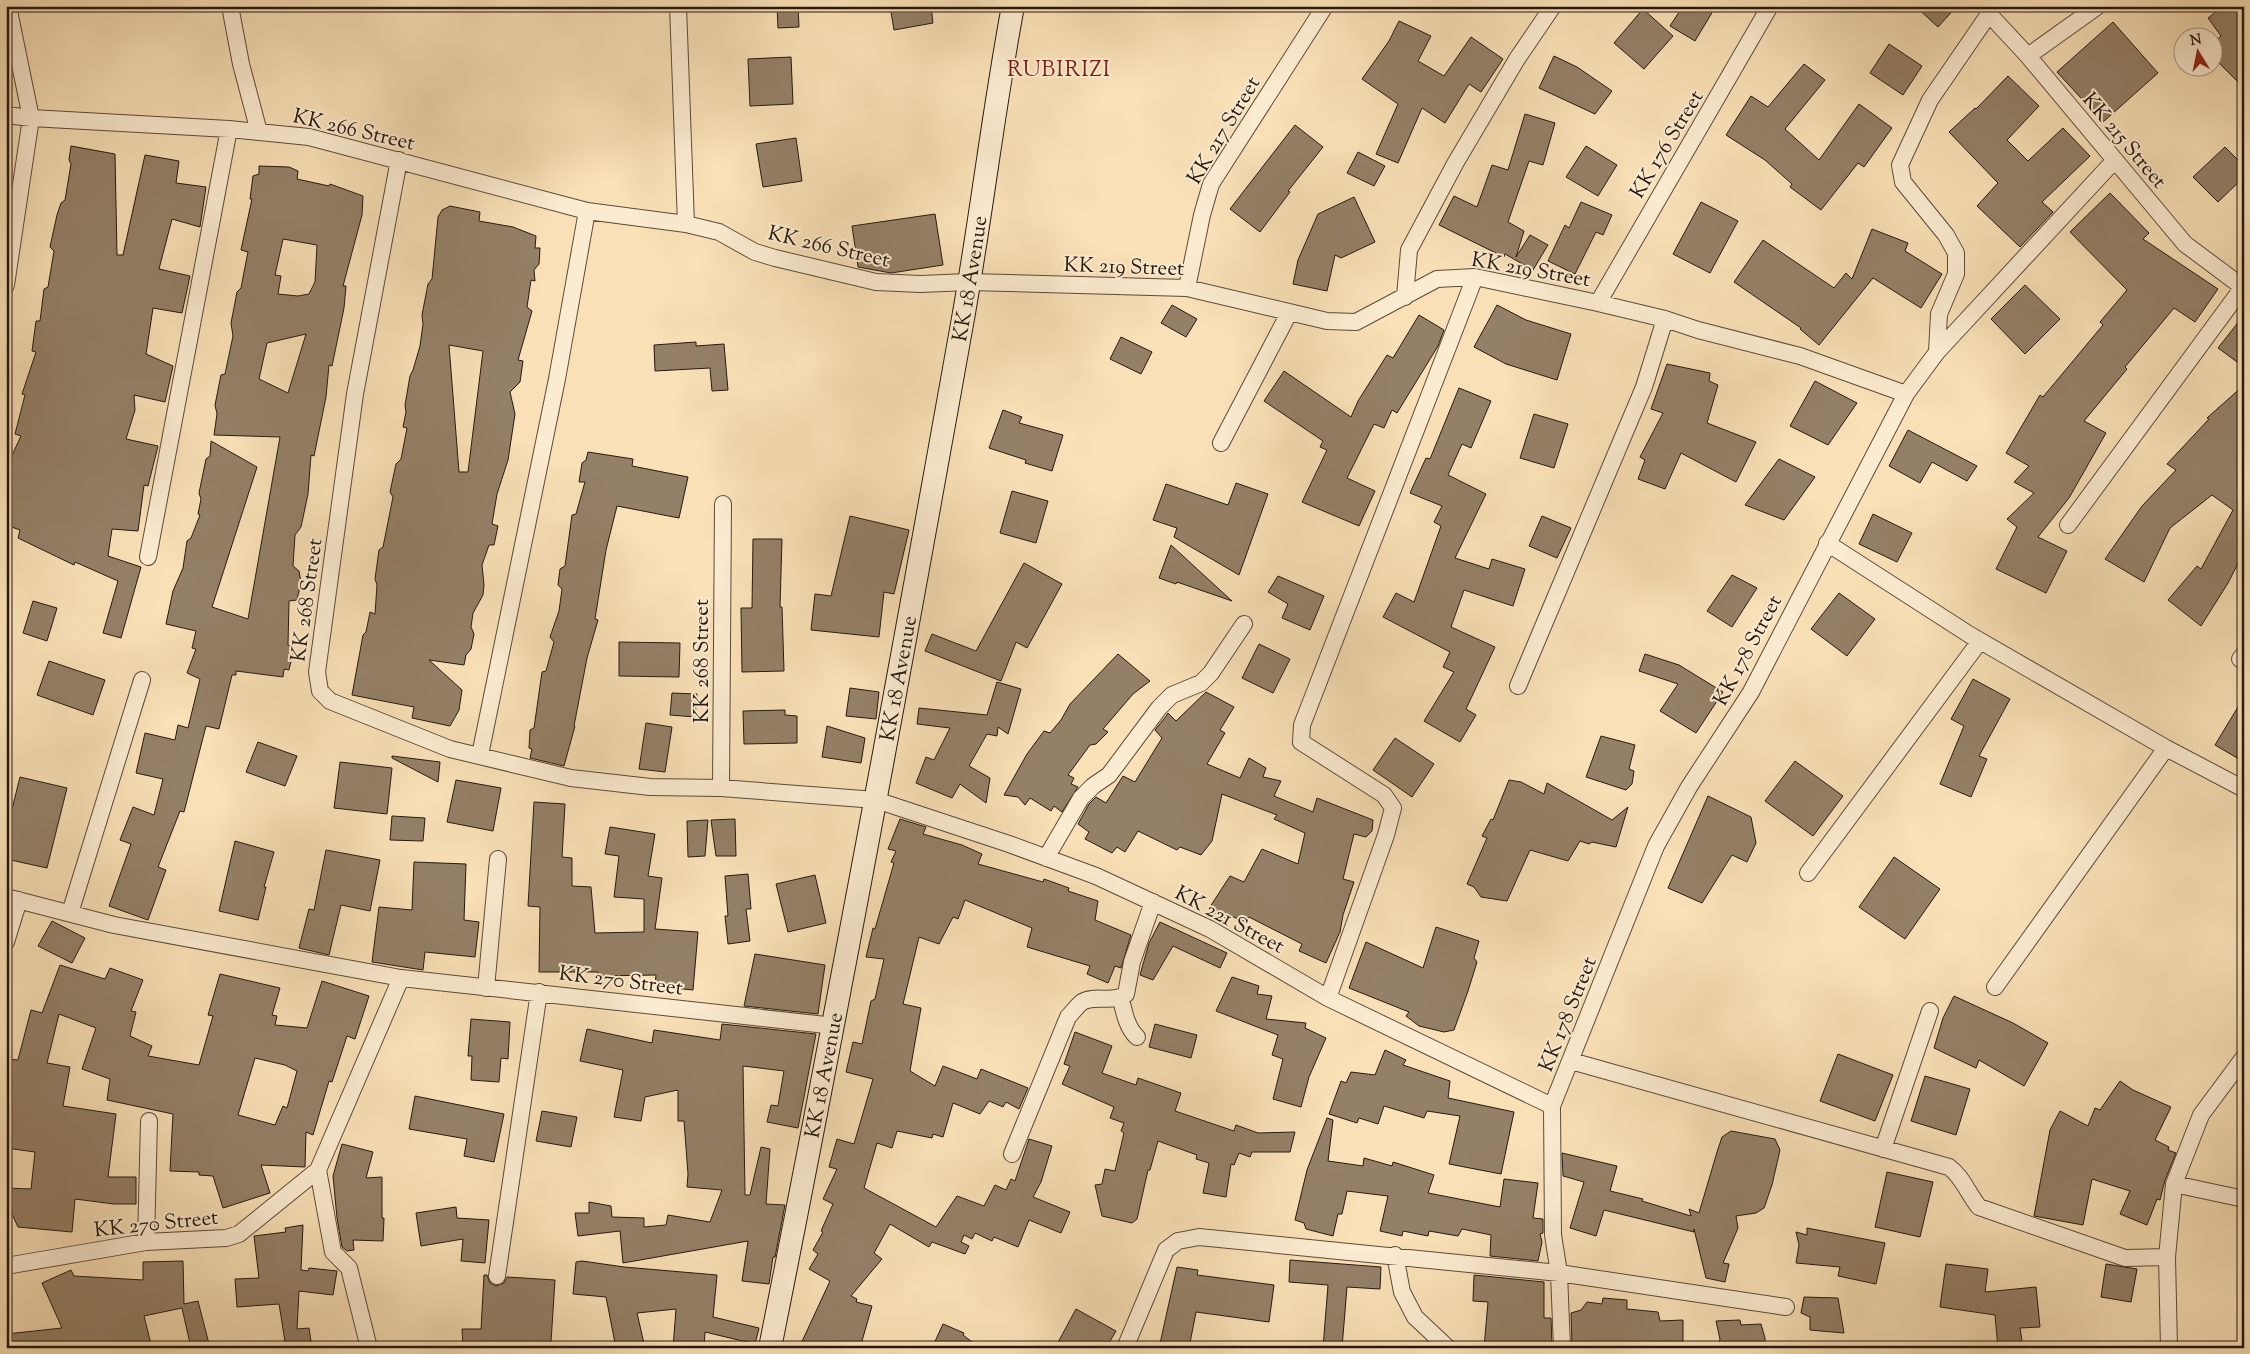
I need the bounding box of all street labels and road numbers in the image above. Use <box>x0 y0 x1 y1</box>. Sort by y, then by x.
street label: KK 217 Street <box>1181 71 1269 191</box>
street label: KK 176 Street <box>1624 85 1712 205</box>
street label: KK 215 Street <box>2074 87 2173 196</box>
street label: KK 266 Street <box>290 102 417 160</box>
street label: KK 18 Avenue <box>946 214 996 344</box>
street label: KK 266 Street <box>765 219 892 277</box>
street label: KK 219 Street <box>1469 246 1593 296</box>
street label: KK 219 Street <box>1063 251 1185 285</box>
street label: KK 268 Street <box>284 537 331 664</box>
street label: KK 178 Street <box>1707 590 1791 712</box>
street label: KK 268 Street <box>688 599 718 723</box>
street label: KK 18 Avenue <box>874 613 926 744</box>
street label: KK 221 Street <box>1169 879 1289 962</box>
street label: KK 178 Street <box>1532 953 1606 1077</box>
street label: KK 270 Street <box>557 960 684 1004</box>
street label: KK 18 Avenue <box>799 1010 852 1141</box>
street label: KK 270 Street <box>93 1204 220 1246</box>

